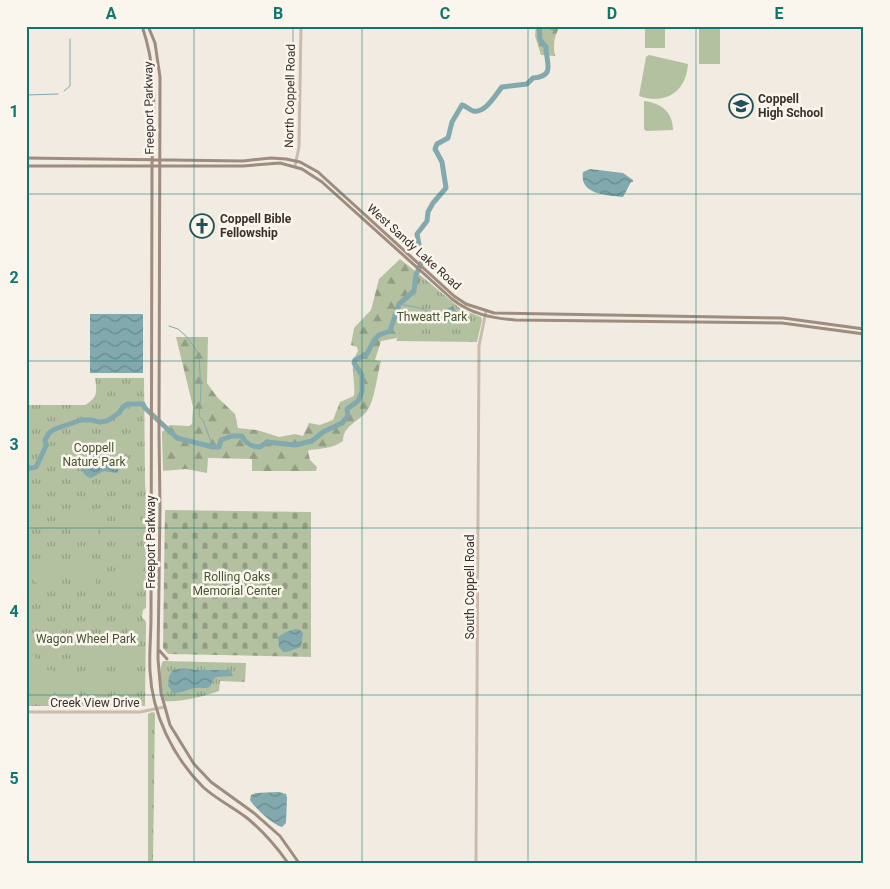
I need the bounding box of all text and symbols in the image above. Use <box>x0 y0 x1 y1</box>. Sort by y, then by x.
text: A <box>106 4 117 23</box>
text: B <box>273 4 283 23</box>
text: C <box>440 4 450 23</box>
text: D <box>607 4 617 23</box>
text: E <box>775 4 784 23</box>
street label: North Coppell Road <box>282 44 298 148</box>
street label: Freeport Parkway <box>141 61 157 155</box>
place label: Coppell High School <box>758 92 823 120</box>
school or university icon: Coppell High School <box>728 93 754 119</box>
text: 1 <box>9 102 19 121</box>
street label: West Sandy Lake Road <box>364 201 464 293</box>
place label: Coppell Bible Fellowship <box>220 212 292 240</box>
church icon: Coppell Bible Fellowship <box>189 213 215 239</box>
text: 2 <box>9 268 19 287</box>
park label: Thweatt Park <box>397 310 468 324</box>
text: 3 <box>9 435 19 454</box>
park label: Coppell Nature Park <box>62 441 126 469</box>
street label: Freeport Parkway <box>144 495 158 589</box>
street label: South Coppell Road <box>463 535 477 639</box>
park label: Rolling Oaks Memorial Center <box>193 570 281 598</box>
text: 4 <box>9 602 19 621</box>
park label: Wagon Wheel Park <box>36 632 137 646</box>
street label: Creek View Drive <box>50 696 140 710</box>
text: 5 <box>9 769 19 788</box>

